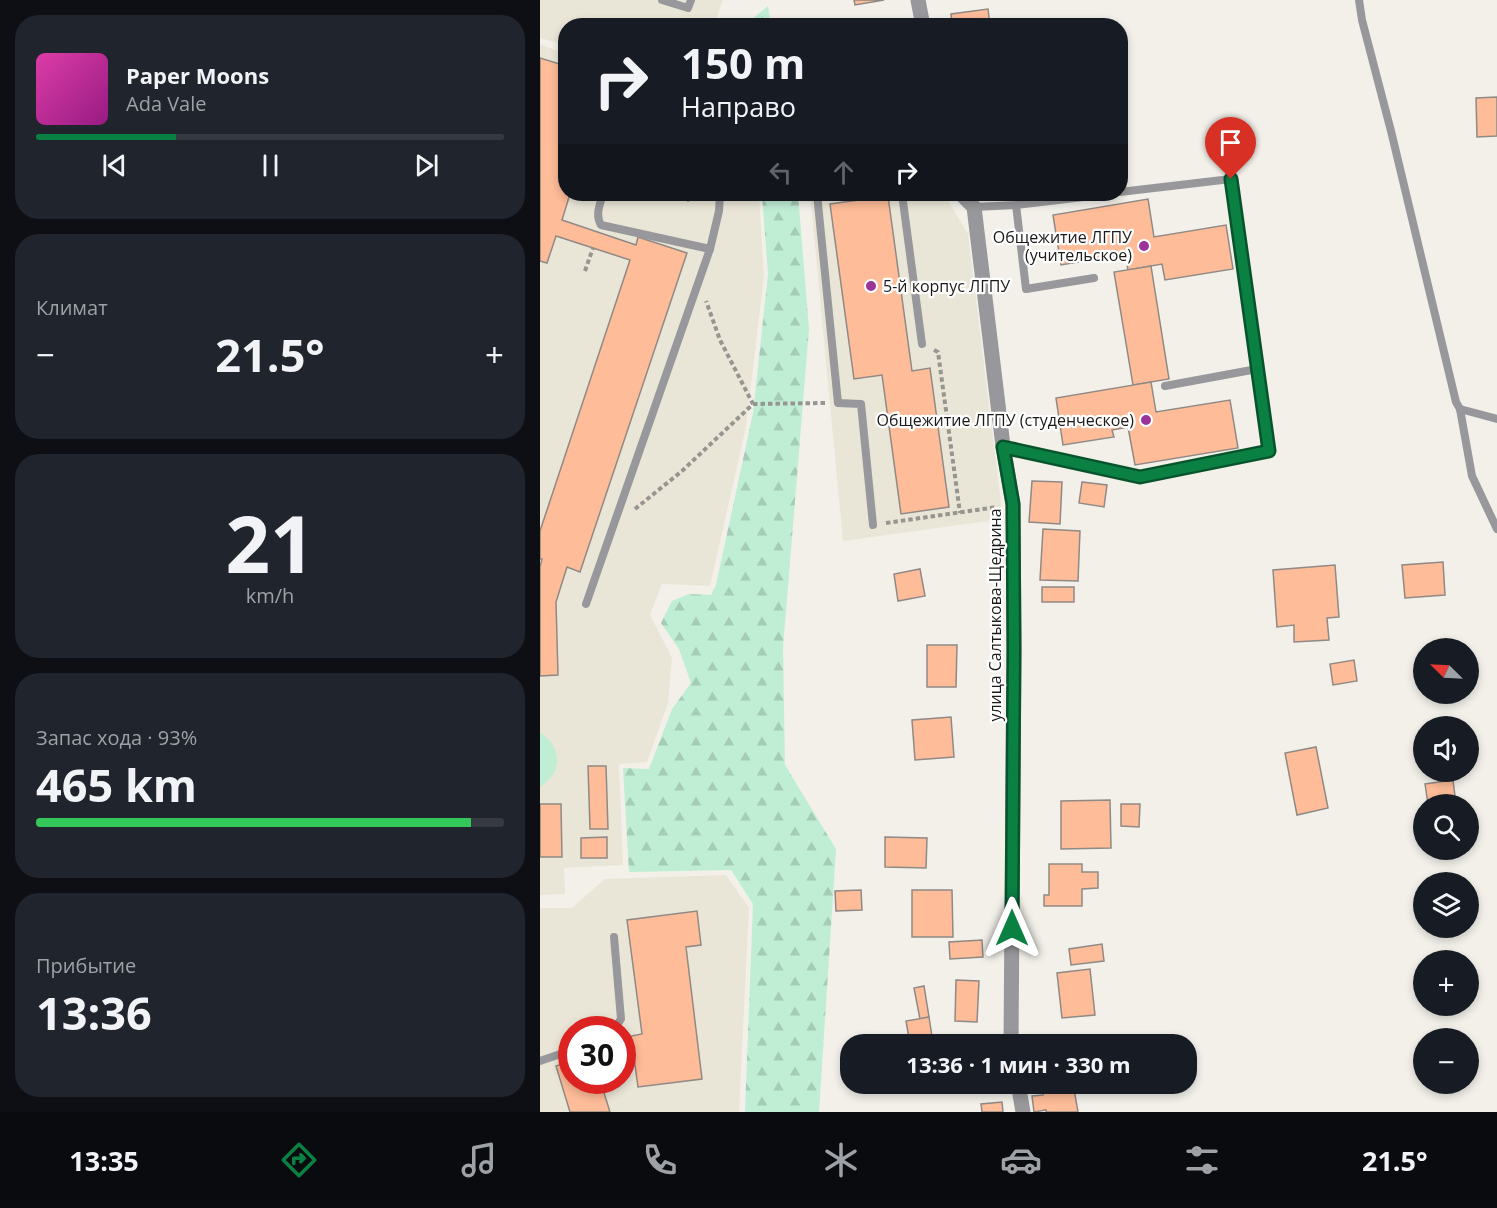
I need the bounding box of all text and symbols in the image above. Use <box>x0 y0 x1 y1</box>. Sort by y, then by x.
text: 150 m <box>681 34 805 91</box>
icon: right <box>582 42 660 120</box>
text: Paper Moons <box>126 60 269 90</box>
text: Направо <box>681 88 796 125</box>
text: Ada Vale <box>126 90 207 117</box>
pin <box>1205 117 1256 179</box>
icon: arrive <box>1214 126 1247 159</box>
icon: previous <box>98 149 131 182</box>
icon: pause <box>254 149 287 182</box>
icon: next <box>410 149 443 182</box>
icon: left <box>764 156 797 189</box>
icon: ahead <box>827 156 860 189</box>
icon: right <box>890 156 923 189</box>
place label: Общежитие ЛГПУ (учительское) <box>993 226 1132 266</box>
marker: Общежитие ЛГПУ (учительское) <box>1137 239 1151 253</box>
place label: 5-й корпус ЛГПУ <box>883 275 1010 297</box>
marker: 5-й корпус ЛГПУ <box>864 279 878 293</box>
text: Климат <box>36 294 108 321</box>
text: 21.5° <box>215 324 325 385</box>
text: − <box>36 332 55 377</box>
text: + <box>485 332 504 377</box>
place label: Общежитие ЛГПУ (студенческое) <box>876 409 1134 431</box>
marker: Общежитие ЛГПУ (студенческое) <box>1139 413 1153 427</box>
text: 21 <box>225 490 315 596</box>
street label: улица Салтыкова-Щедрина <box>984 508 1006 722</box>
text: km/h <box>246 582 294 609</box>
north arrow <box>1413 638 1479 704</box>
map controls <box>1413 638 1479 1094</box>
button: sound <box>1413 716 1479 782</box>
text: Запас хода · 93% <box>36 724 197 751</box>
text: 465 km <box>36 754 197 815</box>
button: search <box>1413 794 1479 860</box>
button: layers <box>1413 872 1479 938</box>
position arrow <box>980 896 1044 960</box>
button: + <box>1413 950 1479 1016</box>
text: Прибытие <box>36 952 136 979</box>
text: 13:36 <box>36 982 152 1043</box>
speed limit sign: 30 <box>558 1016 636 1094</box>
button: − <box>1413 1028 1479 1094</box>
text: 13:36 · 1 мин · 330 m <box>906 1049 1131 1079</box>
icon: directions <box>278 1139 320 1181</box>
icon: music <box>458 1139 500 1181</box>
icon: phone <box>639 1139 681 1181</box>
icon: climate <box>820 1139 862 1181</box>
icon: car <box>1000 1139 1042 1181</box>
icon: filters <box>1181 1139 1223 1181</box>
text: 13:35 <box>69 1142 139 1179</box>
text: 21.5° <box>1362 1142 1428 1179</box>

